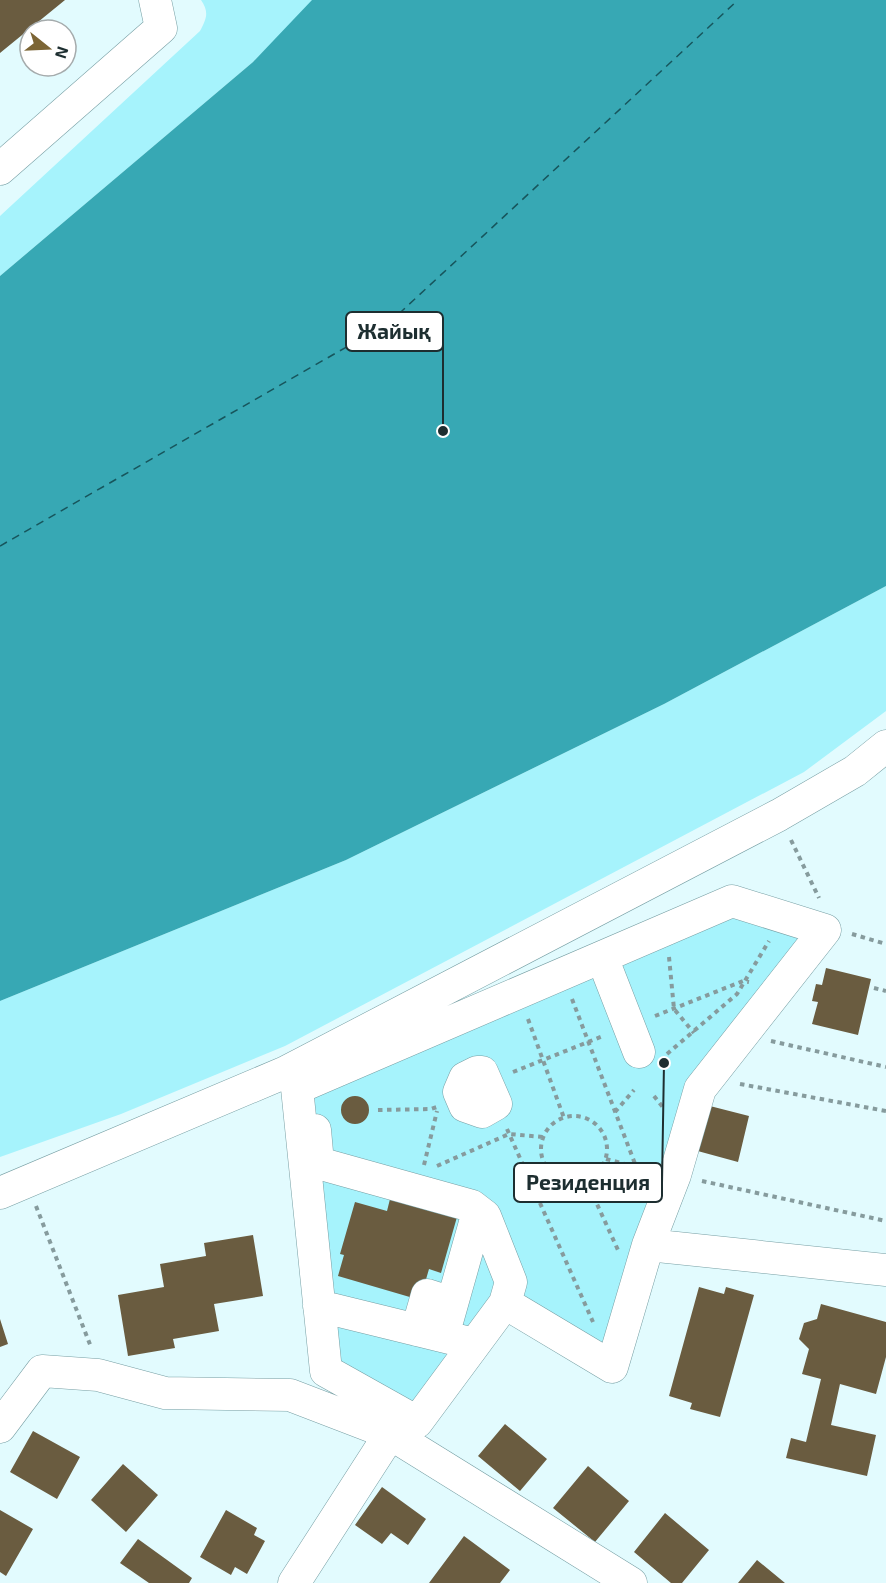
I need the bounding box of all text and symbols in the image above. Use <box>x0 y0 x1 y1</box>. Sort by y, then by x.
north arrow <box>18 18 78 78</box>
text: N <box>52 44 74 61</box>
callout: Жайық <box>346 312 443 351</box>
text: Жайық <box>357 318 431 343</box>
callout: Резиденция <box>514 1163 662 1202</box>
text: Резиденция <box>526 1169 650 1194</box>

